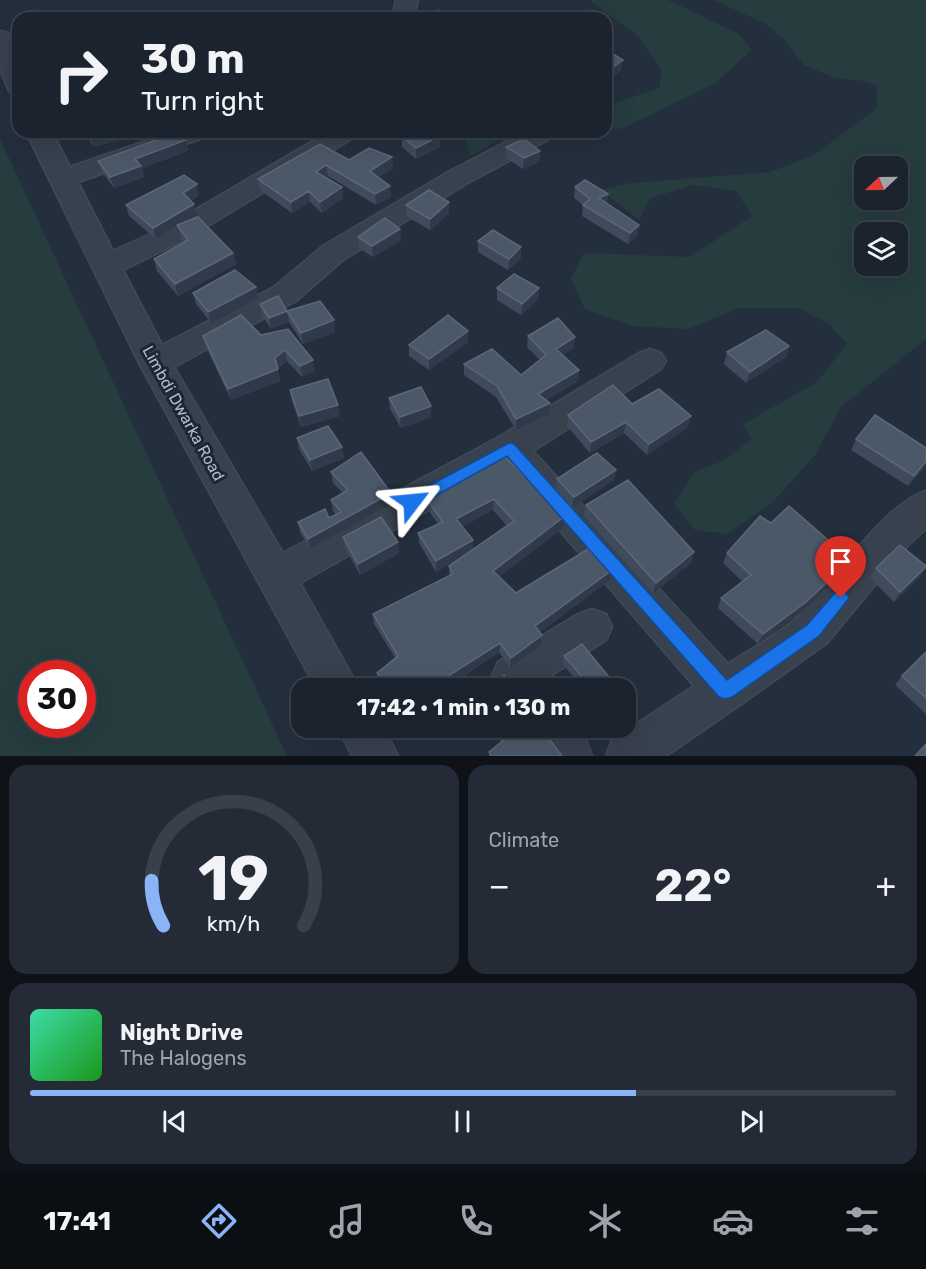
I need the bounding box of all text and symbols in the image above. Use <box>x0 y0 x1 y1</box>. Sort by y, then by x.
text: 30 m <box>141 34 245 84</box>
icon: right <box>42 36 120 114</box>
text: Turn right <box>141 85 264 117</box>
north arrow <box>854 156 908 210</box>
map controls <box>854 156 908 276</box>
button: layers <box>854 222 908 276</box>
street label: Limbdi Dwarka Road <box>139 343 229 484</box>
position arrow <box>380 470 444 534</box>
pin <box>815 536 866 598</box>
icon: arrive <box>824 545 857 578</box>
speed limit sign: 30 <box>18 660 96 738</box>
text: 17:42 · 1 min · 130 m <box>357 694 571 721</box>
text: Climate <box>489 828 559 852</box>
text: 19 <box>198 842 269 916</box>
text: 22° <box>654 859 731 912</box>
text: − <box>489 866 510 905</box>
text: + <box>875 866 896 905</box>
text: km/h <box>207 912 261 937</box>
text: Night Drive <box>120 1019 243 1046</box>
text: The Halogens <box>120 1046 247 1070</box>
icon: previous <box>158 1105 191 1138</box>
icon: pause <box>446 1105 479 1138</box>
icon: next <box>735 1105 768 1138</box>
icon: directions <box>198 1200 240 1242</box>
icon: music <box>326 1200 368 1242</box>
icon: phone <box>455 1200 497 1242</box>
icon: climate <box>584 1200 626 1242</box>
icon: car <box>712 1200 754 1242</box>
icon: filters <box>841 1200 883 1242</box>
text: 17:41 <box>43 1205 111 1237</box>

